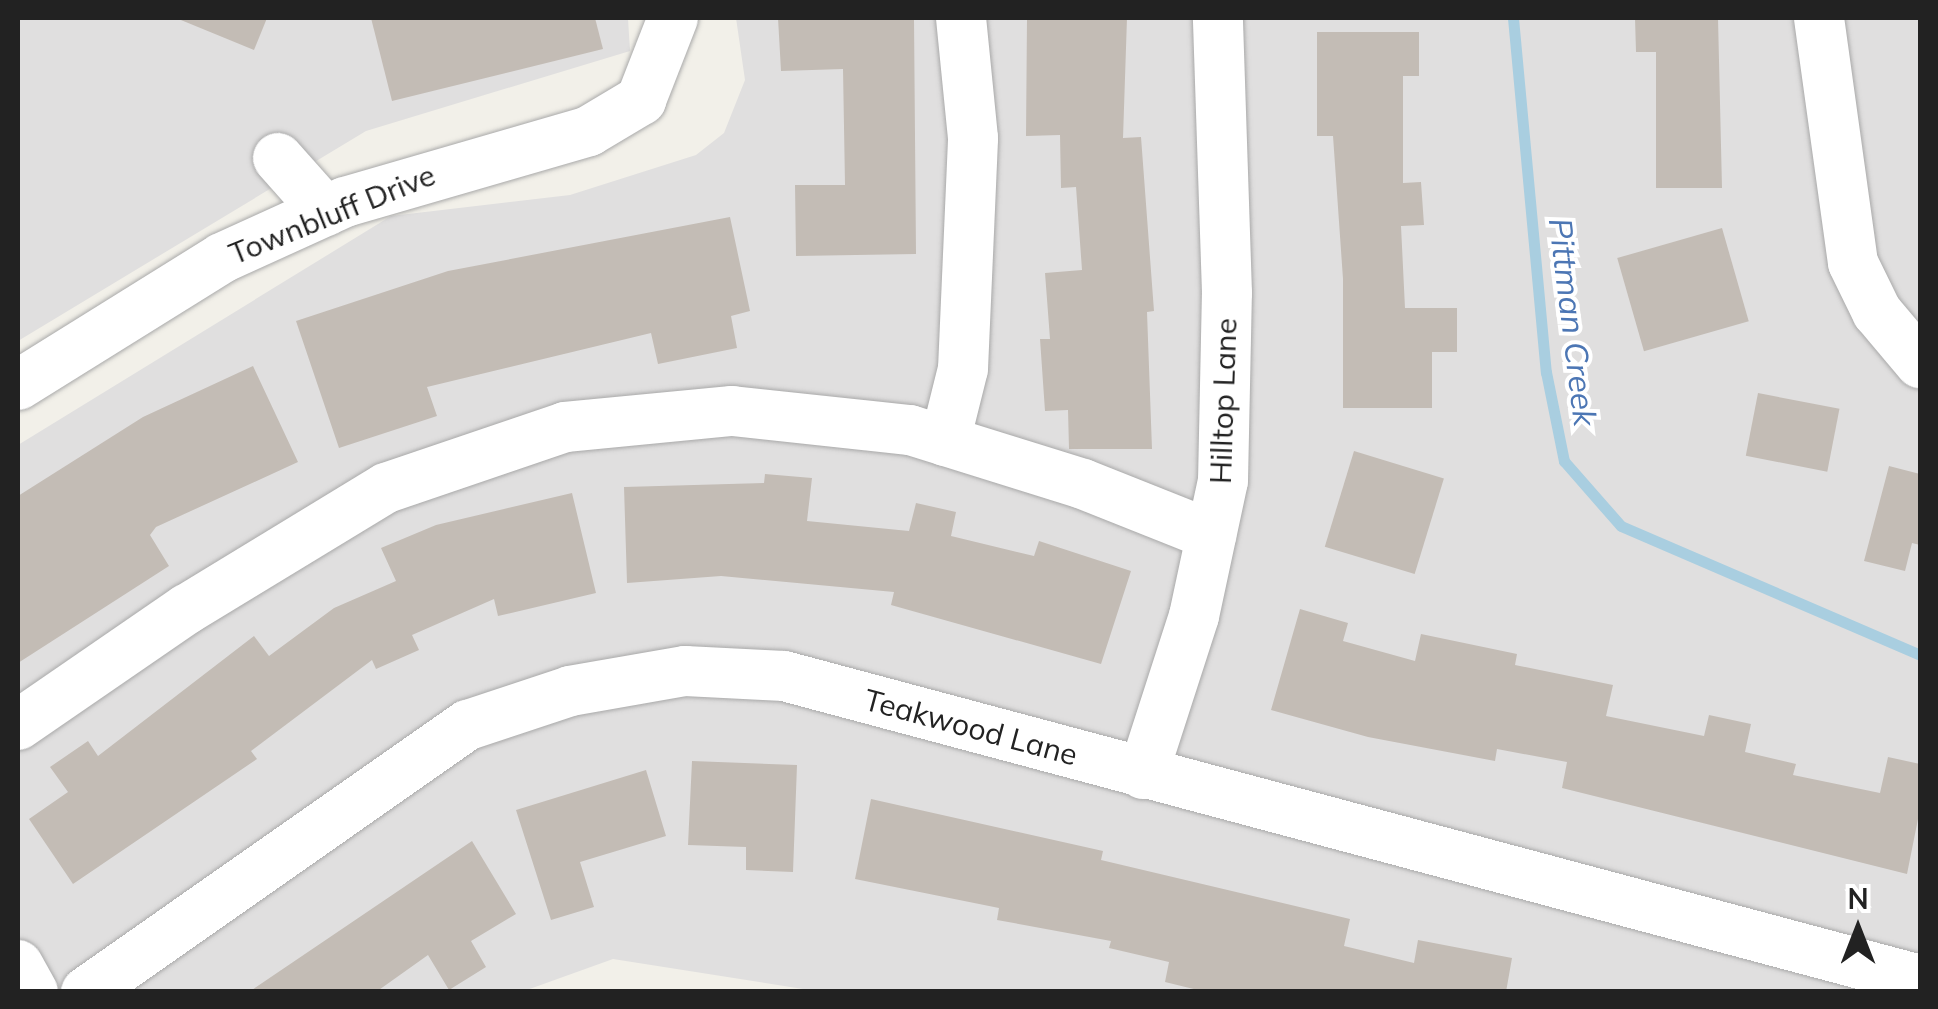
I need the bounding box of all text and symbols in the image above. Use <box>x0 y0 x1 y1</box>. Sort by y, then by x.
street label: Townbluff Drive <box>224 156 440 272</box>
water label: Pittman Creek <box>1541 216 1605 428</box>
street label: Hilltop Lane <box>1202 317 1244 485</box>
street label: Teakwood Lane <box>860 681 1082 773</box>
north arrow <box>1808 879 1908 979</box>
text: N <box>1847 881 1869 916</box>

